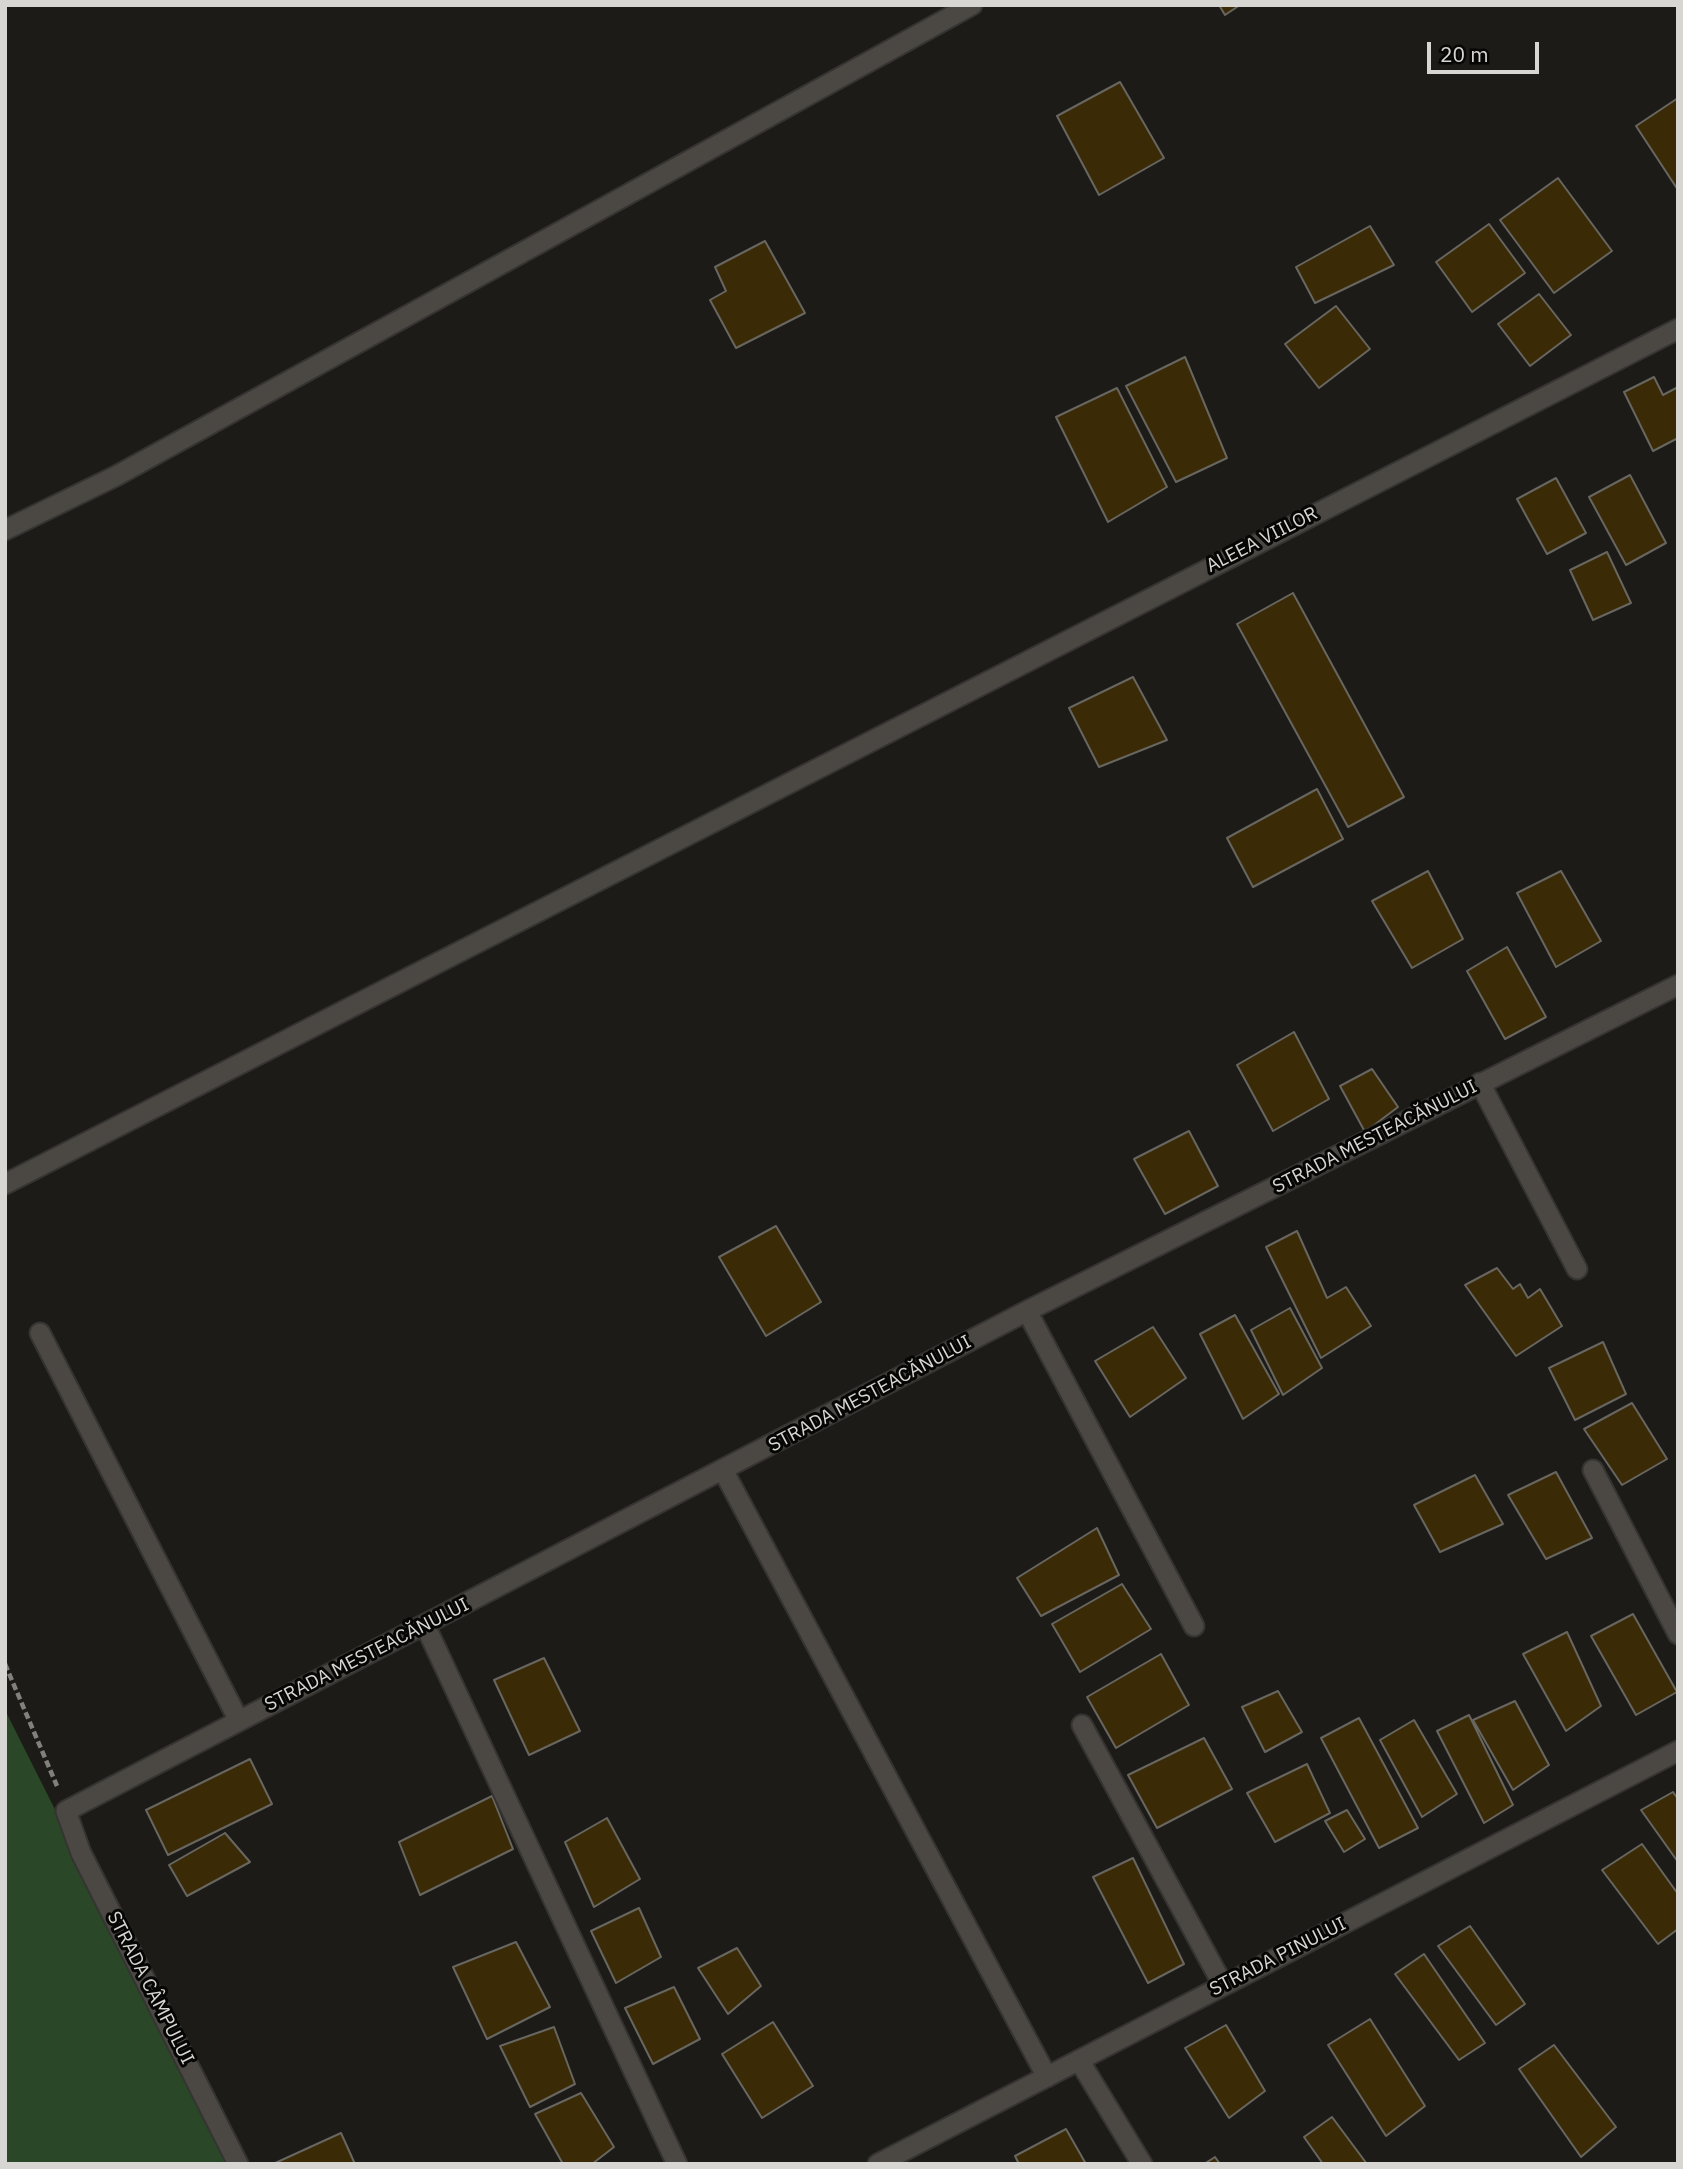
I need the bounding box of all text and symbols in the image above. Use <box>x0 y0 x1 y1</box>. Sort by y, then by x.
scale bar <box>1431 28 1543 72</box>
text: 20 m <box>1440 40 1489 68</box>
street label: ALEEA VIILOR <box>1203 502 1321 578</box>
street label: STRADA MESTEACĂNULUI <box>1269 1076 1481 1198</box>
street label: STRADA MESTEACĂNULUI <box>765 1331 975 1457</box>
street label: STRADA MESTEACĂNULUI <box>261 1594 473 1716</box>
street label: STRADA CÂMPULUI <box>102 1908 198 2068</box>
street label: STRADA PINULUI <box>1206 1913 1350 2001</box>

